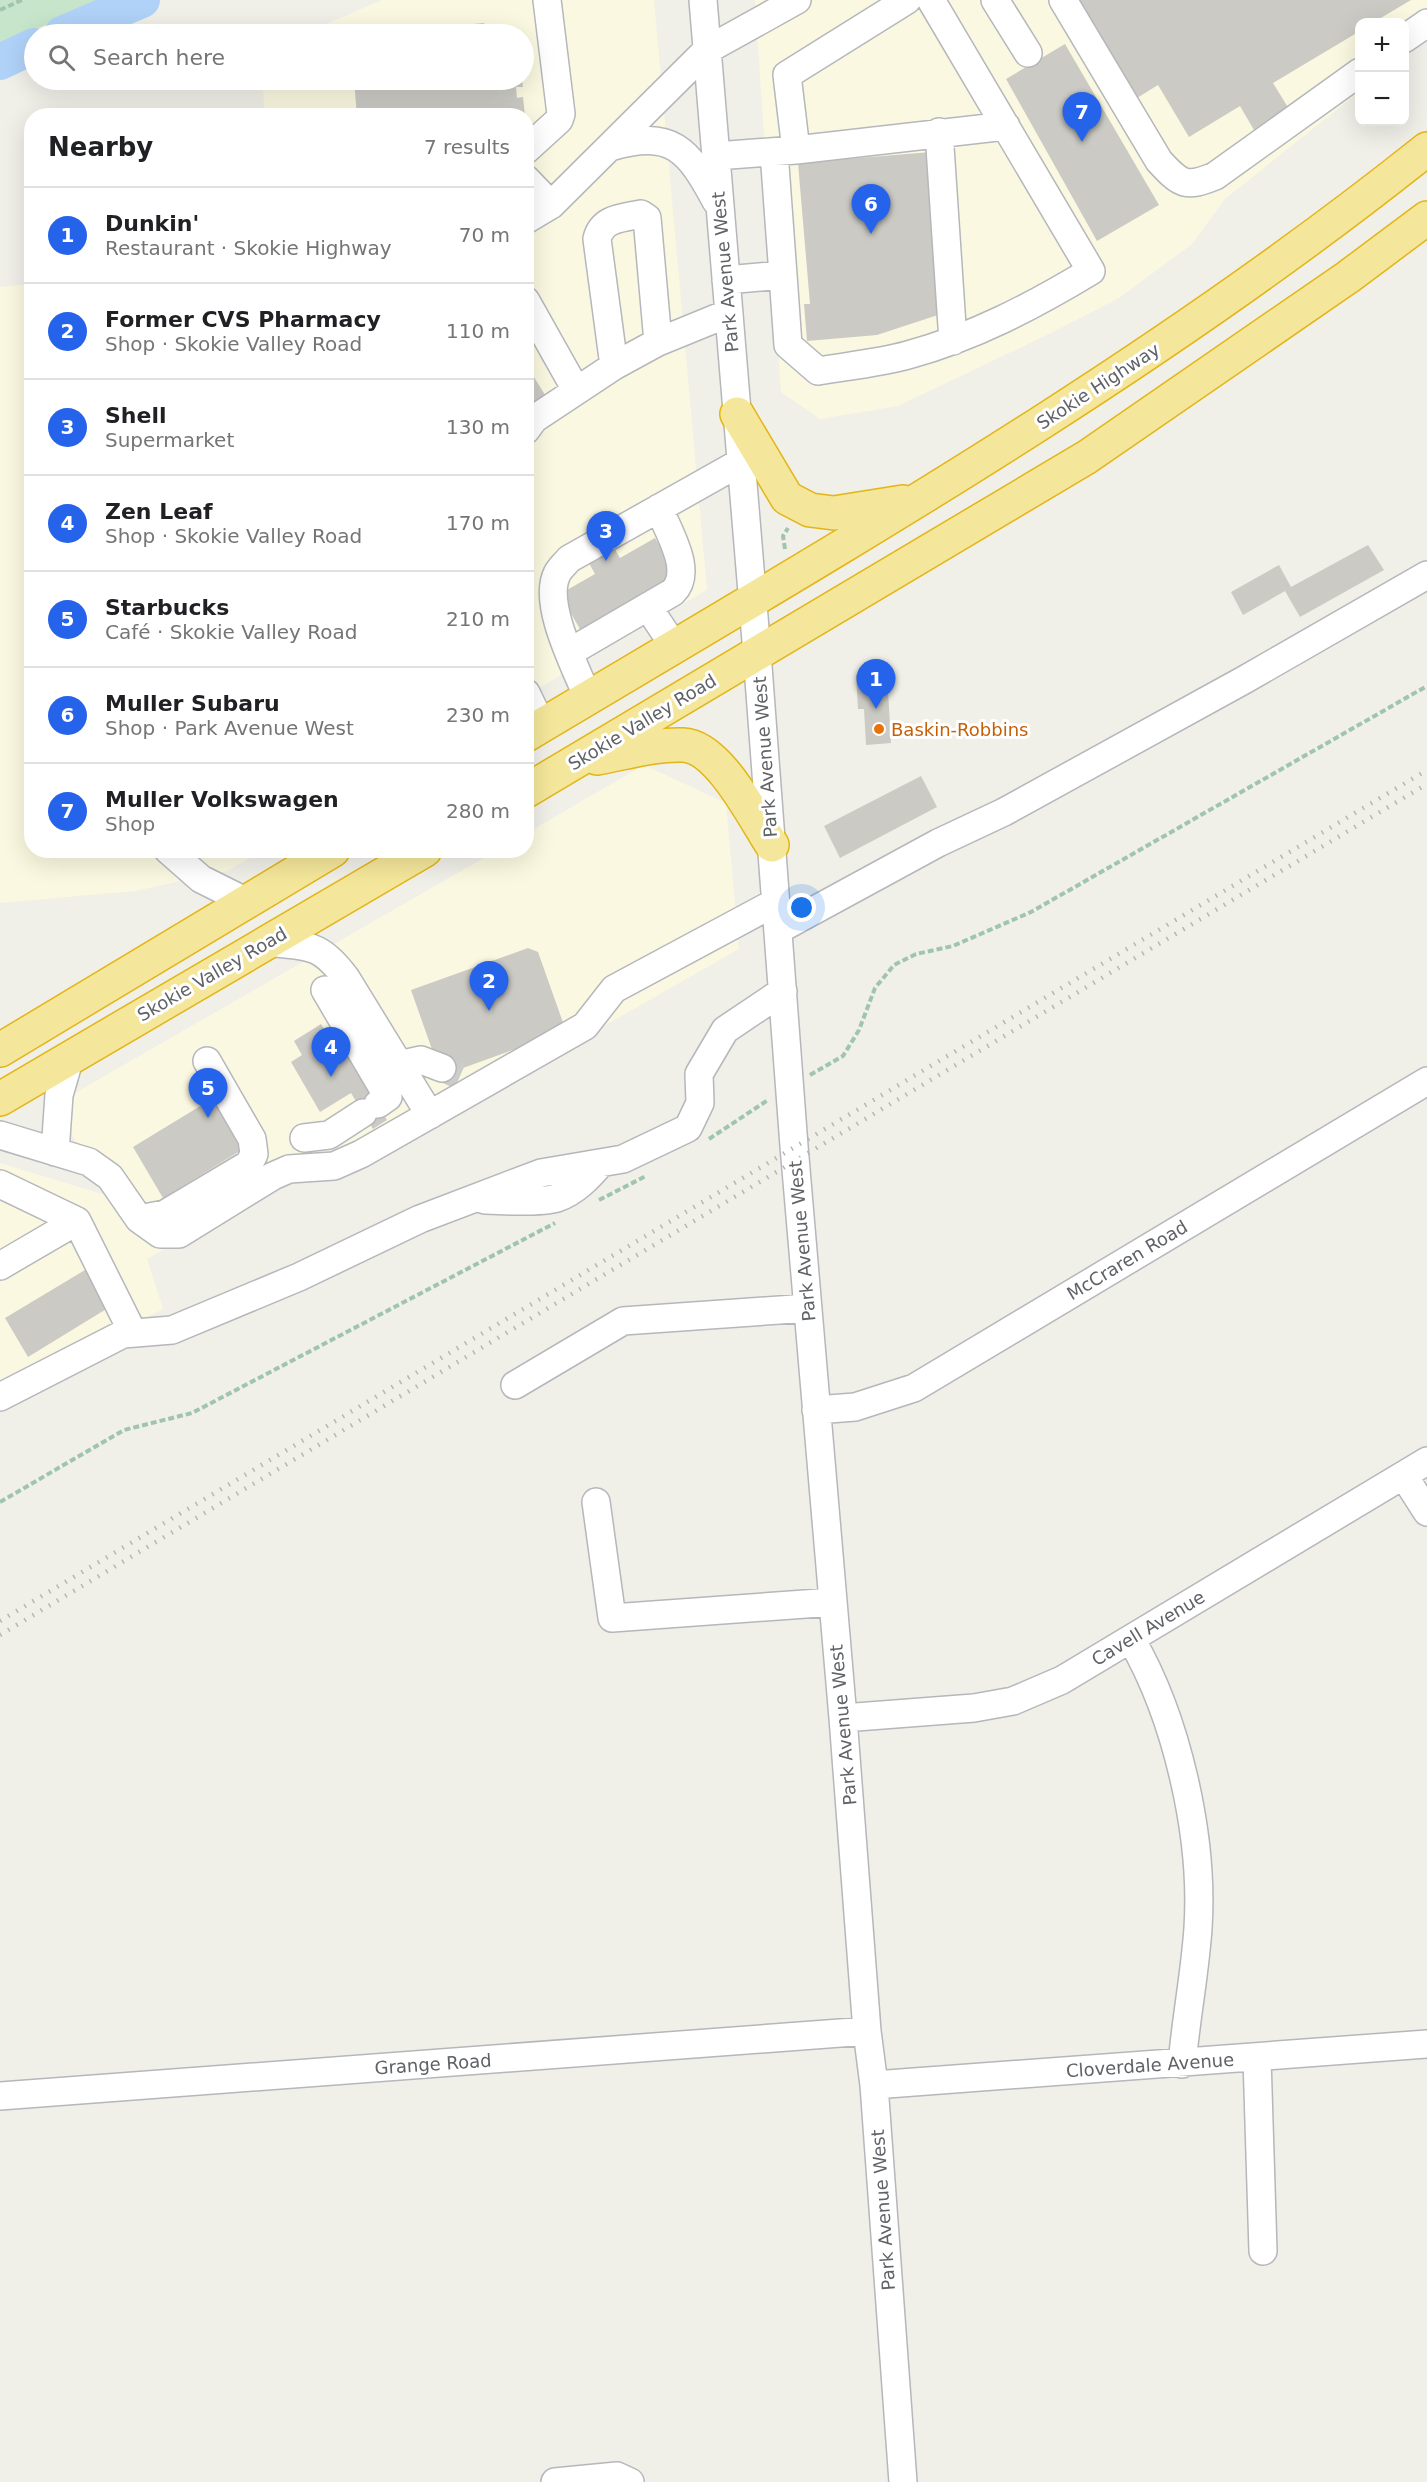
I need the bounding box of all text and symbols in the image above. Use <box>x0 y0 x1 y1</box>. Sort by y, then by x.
map controls <box>1355 18 1409 126</box>
button: + <box>1355 18 1409 72</box>
search box <box>24 24 534 90</box>
icon: search <box>45 41 78 74</box>
text: Search here <box>93 45 225 70</box>
button: − <box>1355 72 1409 126</box>
pin: 7 <box>1062 92 1102 142</box>
text: Nearby <box>48 132 153 162</box>
text: 7 results <box>424 135 510 159</box>
pin: 6 <box>852 184 890 234</box>
street label: Park Avenue West <box>708 191 742 353</box>
text: Dunkin' <box>105 211 199 236</box>
text: 1 <box>61 223 74 247</box>
text: 70 m <box>459 223 510 247</box>
text: Restaurant · Skokie Highway <box>105 236 392 260</box>
text: Former CVS Pharmacy <box>105 307 381 332</box>
text: 2 <box>61 319 74 343</box>
text: 110 m <box>446 319 510 343</box>
text: Shop · Skokie Valley Road <box>105 332 362 356</box>
street label: Skokie Highway <box>1033 338 1164 434</box>
text: Shell <box>105 403 167 428</box>
text: 3 <box>61 415 74 439</box>
text: 130 m <box>446 415 510 439</box>
text: Supermarket <box>105 428 234 452</box>
text: Zen Leaf <box>105 499 213 524</box>
text: 4 <box>61 511 74 535</box>
text: 170 m <box>446 511 510 535</box>
pin: 3 <box>586 512 626 561</box>
text: Shop · Skokie Valley Road <box>105 524 362 548</box>
text: Starbucks <box>105 595 229 620</box>
text: 5 <box>61 607 74 631</box>
text: 210 m <box>446 607 510 631</box>
text: Café · Skokie Valley Road <box>105 620 357 644</box>
pin: 1 <box>856 660 896 709</box>
street label: Skokie Valley Road <box>564 669 720 775</box>
street label: Park Avenue West <box>749 676 781 838</box>
text: Muller Subaru <box>105 691 280 716</box>
text: 6 <box>61 703 74 727</box>
text: 230 m <box>446 703 510 727</box>
text: Shop · Park Avenue West <box>105 716 354 740</box>
place label: Baskin-Robbins <box>891 719 1028 740</box>
marker: Baskin-Robbins <box>872 722 886 736</box>
text: Muller Volkswagen <box>105 787 339 812</box>
text: 7 <box>61 799 74 823</box>
text: 280 m <box>446 799 510 823</box>
text: Shop <box>105 812 155 836</box>
your location <box>787 893 816 922</box>
street label: Skokie Valley Road <box>134 923 290 1025</box>
pin: 2 <box>470 962 508 1011</box>
pin: 4 <box>312 1028 350 1077</box>
pin: 5 <box>188 1068 228 1118</box>
street label: Park Avenue West <box>785 1160 819 1322</box>
street label: McCraren Road <box>1063 1216 1191 1304</box>
street label: Cavell Avenue <box>1088 1586 1208 1670</box>
street label: Park Avenue West <box>826 1644 860 1806</box>
street label: Grange Road <box>374 2049 492 2079</box>
street label: Cloverdale Avenue <box>1065 2049 1235 2081</box>
street label: Park Avenue West <box>867 2129 899 2291</box>

